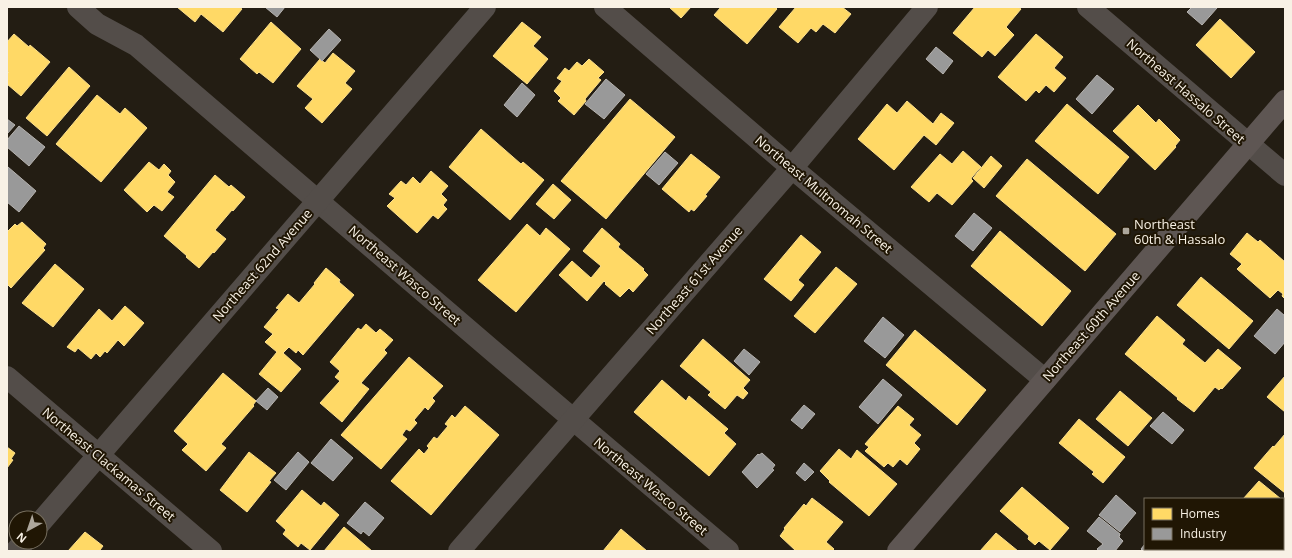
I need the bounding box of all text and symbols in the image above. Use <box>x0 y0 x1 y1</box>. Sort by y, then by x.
street label: Northeast Hassalo Street <box>1123 35 1249 148</box>
street label: Northeast Multnomah Street <box>751 131 897 257</box>
street label: Northeast 62nd Avenue <box>208 205 316 325</box>
place label: Northeast 60th & Hassalo <box>1134 215 1225 248</box>
street label: Northeast Wasco Street <box>345 221 465 329</box>
street label: Northeast 61st Avenue <box>642 222 746 338</box>
marker: Northeast 60th & Hassalo <box>1121 226 1131 236</box>
street label: Northeast 60th Avenue <box>1038 267 1144 385</box>
street label: Northeast Clackamas Street <box>39 403 180 525</box>
street label: Northeast Wasco Street <box>590 433 712 539</box>
legend <box>1144 498 1284 550</box>
text: Homes <box>1180 505 1220 522</box>
north arrow <box>8 510 48 550</box>
text: Industry <box>1180 525 1227 542</box>
text: N <box>13 529 30 547</box>

